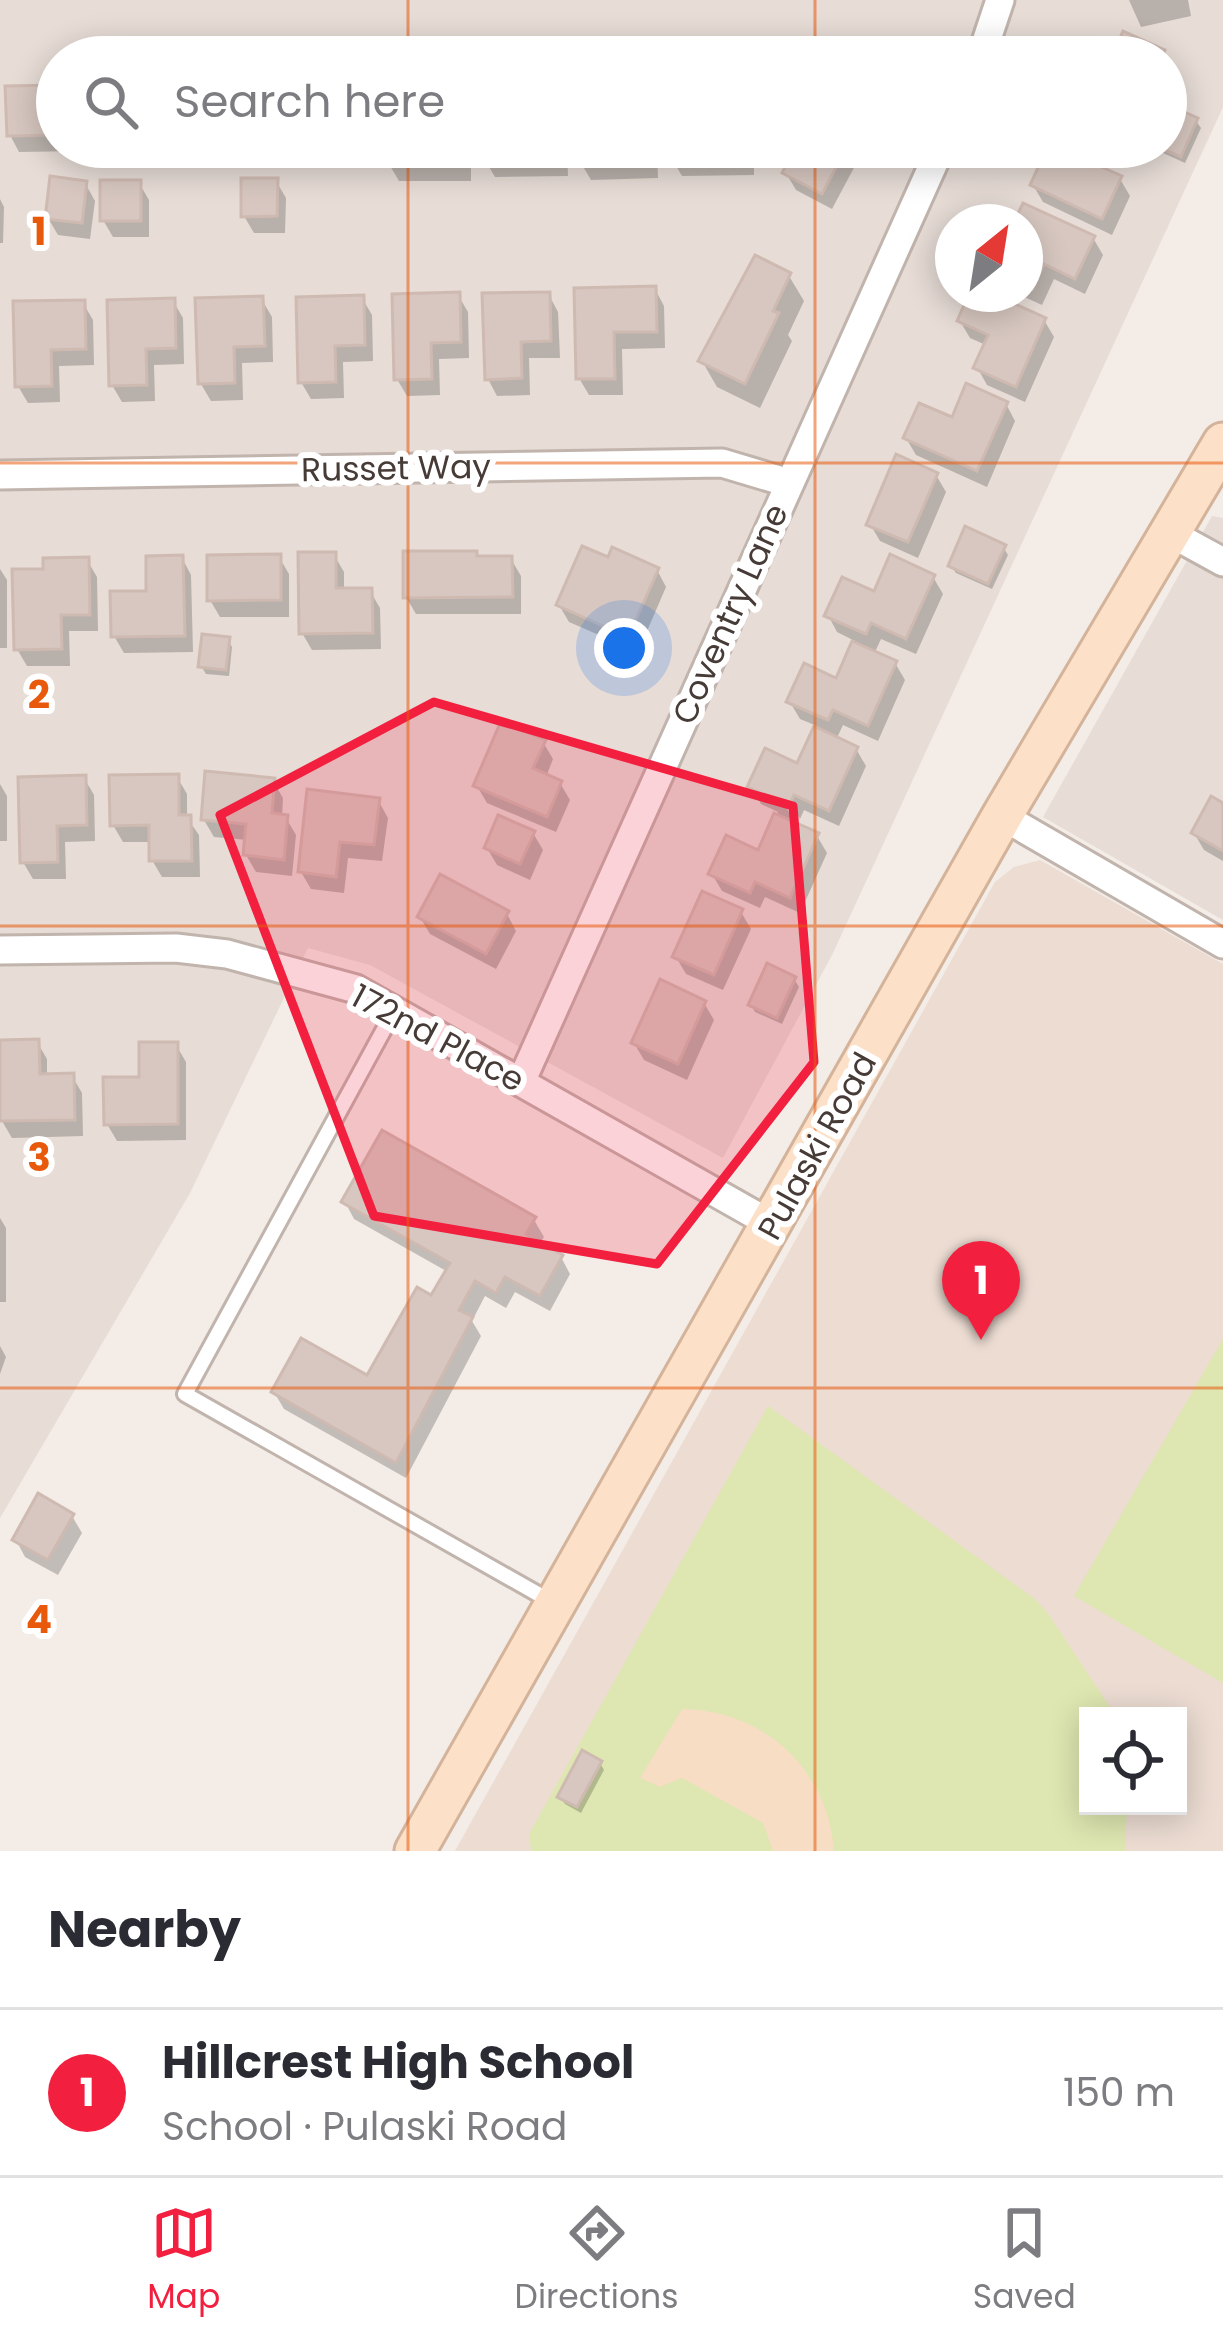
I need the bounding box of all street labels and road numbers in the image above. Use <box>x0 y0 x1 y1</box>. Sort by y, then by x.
street label: Russet Way <box>301 443 492 493</box>
street label: Coventry Lane <box>660 496 800 732</box>
street label: 172nd Place <box>343 973 533 1103</box>
street label: Pulaski Road <box>746 1044 888 1248</box>

